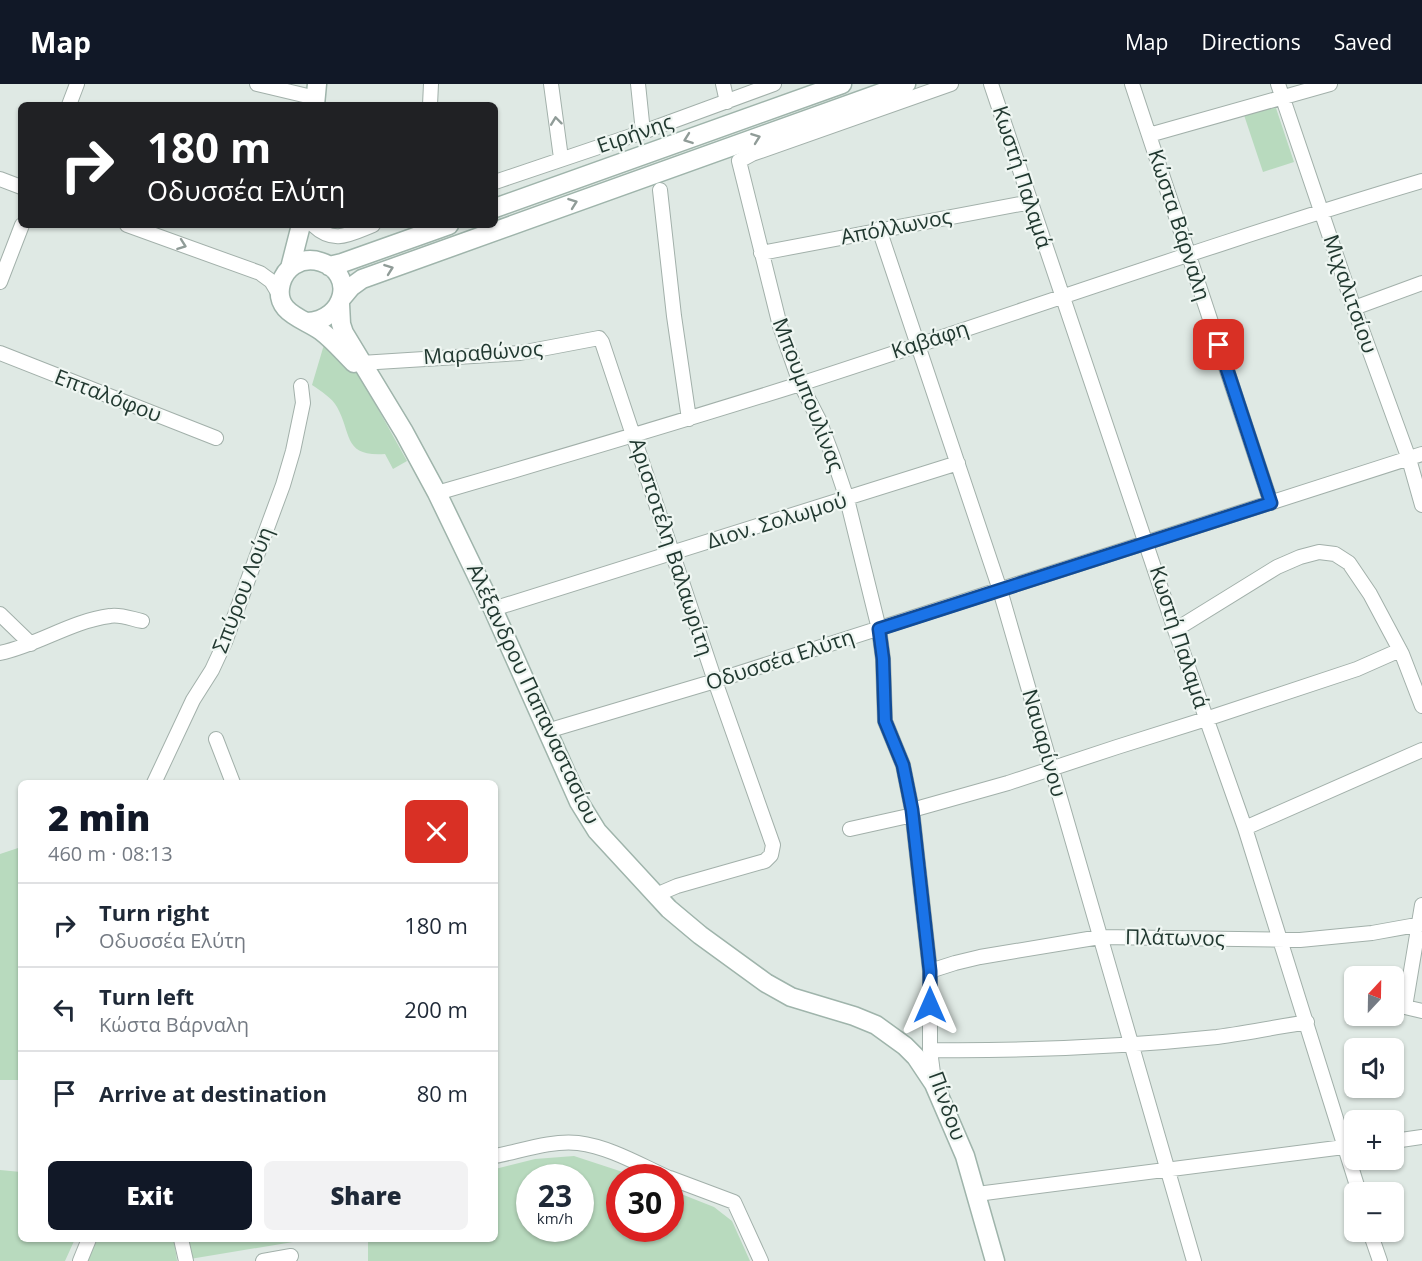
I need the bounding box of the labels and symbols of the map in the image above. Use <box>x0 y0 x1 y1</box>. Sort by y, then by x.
street label: Κωστή Παλαμά <box>987 102 1059 252</box>
street label: Ειρήνης <box>593 107 676 159</box>
one-way arrow <box>550 117 562 126</box>
one-way arrow <box>684 132 694 145</box>
one-way arrow <box>750 132 761 145</box>
street label: Κώστα Βάρναλη <box>1142 145 1218 304</box>
one-way arrow <box>567 198 578 211</box>
street label: Απόλλωνος <box>838 202 954 250</box>
street label: Μιχαλιτσίου <box>1318 230 1384 357</box>
one-way arrow <box>176 237 187 250</box>
one-way arrow <box>383 264 394 277</box>
street label: Καβάφη <box>888 313 972 365</box>
street label: Μπουμπουλίνας <box>767 314 851 476</box>
pin <box>1193 319 1244 370</box>
street label: Μαραθώνος <box>422 334 544 370</box>
street label: Επταλόφου <box>51 362 166 428</box>
street label: Αριστοτέλη Βαλαωρίτη <box>624 434 720 659</box>
street label: Διον. Σολωμού <box>703 486 850 555</box>
street label: Σπύρου Λούη <box>205 523 279 657</box>
street label: Αλέξανδρου Παπαναστασίου <box>461 559 607 828</box>
street label: Κωστή Παλαμά <box>1144 562 1216 712</box>
street label: Οδυσσέα Ελύτη <box>702 622 857 696</box>
street label: Ναυαρίνου <box>1016 686 1074 800</box>
street label: Πλάτωνος <box>1125 922 1225 952</box>
north arrow <box>1344 966 1404 1026</box>
position arrow <box>898 973 962 1037</box>
street label: Πίνδου <box>923 1067 973 1144</box>
speed limit sign: 30 <box>606 1164 684 1242</box>

